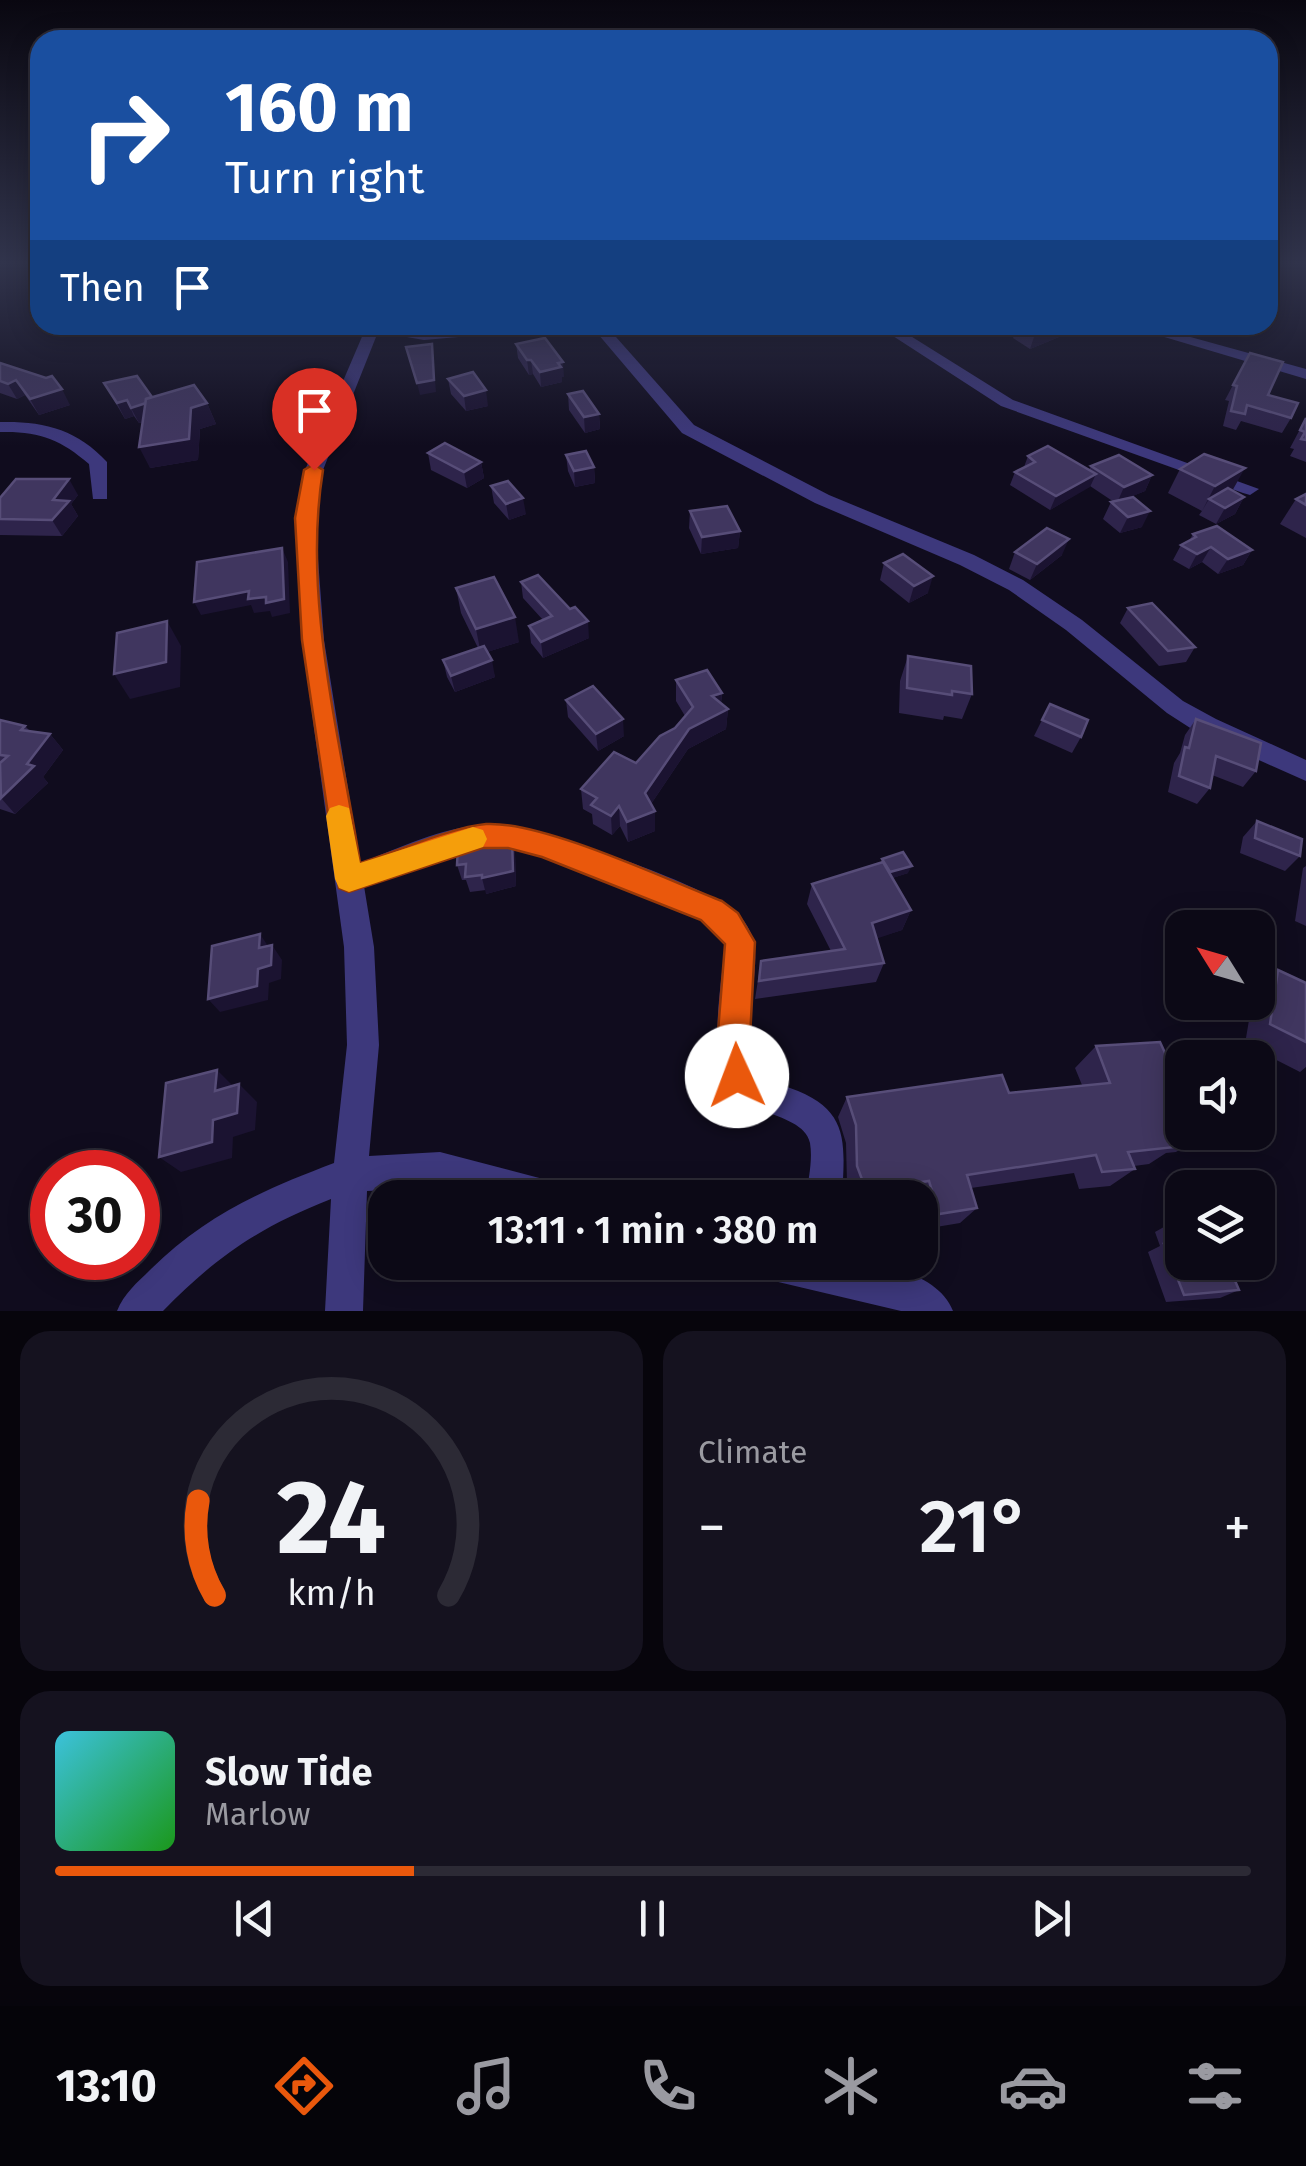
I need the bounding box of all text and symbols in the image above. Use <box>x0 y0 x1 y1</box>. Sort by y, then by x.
text: 160 m <box>225 66 414 150</box>
icon: right <box>60 70 190 200</box>
text: Turn right <box>225 151 424 205</box>
icon: arrive <box>165 260 220 315</box>
text: Then <box>60 265 145 311</box>
pin <box>272 368 357 471</box>
icon: arrive <box>287 383 342 438</box>
north arrow <box>1165 910 1275 1020</box>
map controls <box>1165 910 1275 1280</box>
position arrow <box>685 1024 789 1128</box>
button: sound <box>1165 1040 1275 1150</box>
speed limit sign: 30 <box>30 1150 160 1280</box>
button: layers <box>1165 1170 1275 1280</box>
text: 13:11 · 1 min · 380 m <box>488 1207 818 1253</box>
text: Climate <box>698 1433 807 1471</box>
text: 24 <box>277 1456 386 1581</box>
text: 21° <box>920 1482 1030 1572</box>
text: − <box>698 1495 726 1561</box>
text: + <box>1224 1495 1251 1561</box>
text: km/h <box>287 1572 376 1614</box>
text: Slow Tide <box>205 1749 373 1795</box>
text: Marlow <box>205 1795 311 1833</box>
icon: previous <box>227 1891 282 1946</box>
icon: pause <box>625 1891 680 1946</box>
icon: next <box>1024 1891 1079 1946</box>
icon: directions <box>269 2051 339 2121</box>
icon: music <box>451 2051 521 2121</box>
icon: phone <box>633 2051 703 2121</box>
icon: climate <box>816 2051 886 2121</box>
icon: car <box>998 2051 1068 2121</box>
icon: filters <box>1180 2051 1250 2121</box>
text: 13:10 <box>56 2059 157 2113</box>

